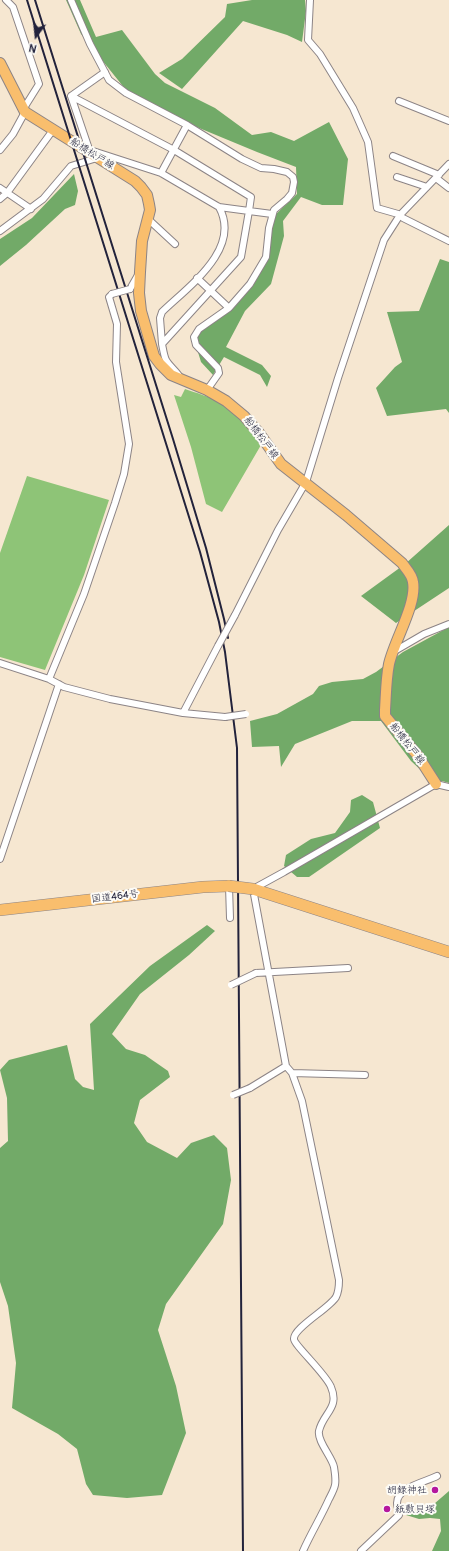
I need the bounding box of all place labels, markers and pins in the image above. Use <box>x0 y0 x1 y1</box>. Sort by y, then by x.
place label: 胡録神社 <box>387 1484 427 1496</box>
marker: 胡録神社 <box>430 1485 440 1495</box>
place label: 紙敷貝塚 <box>395 1503 435 1515</box>
marker: 紙敷貝塚 <box>382 1504 392 1514</box>

